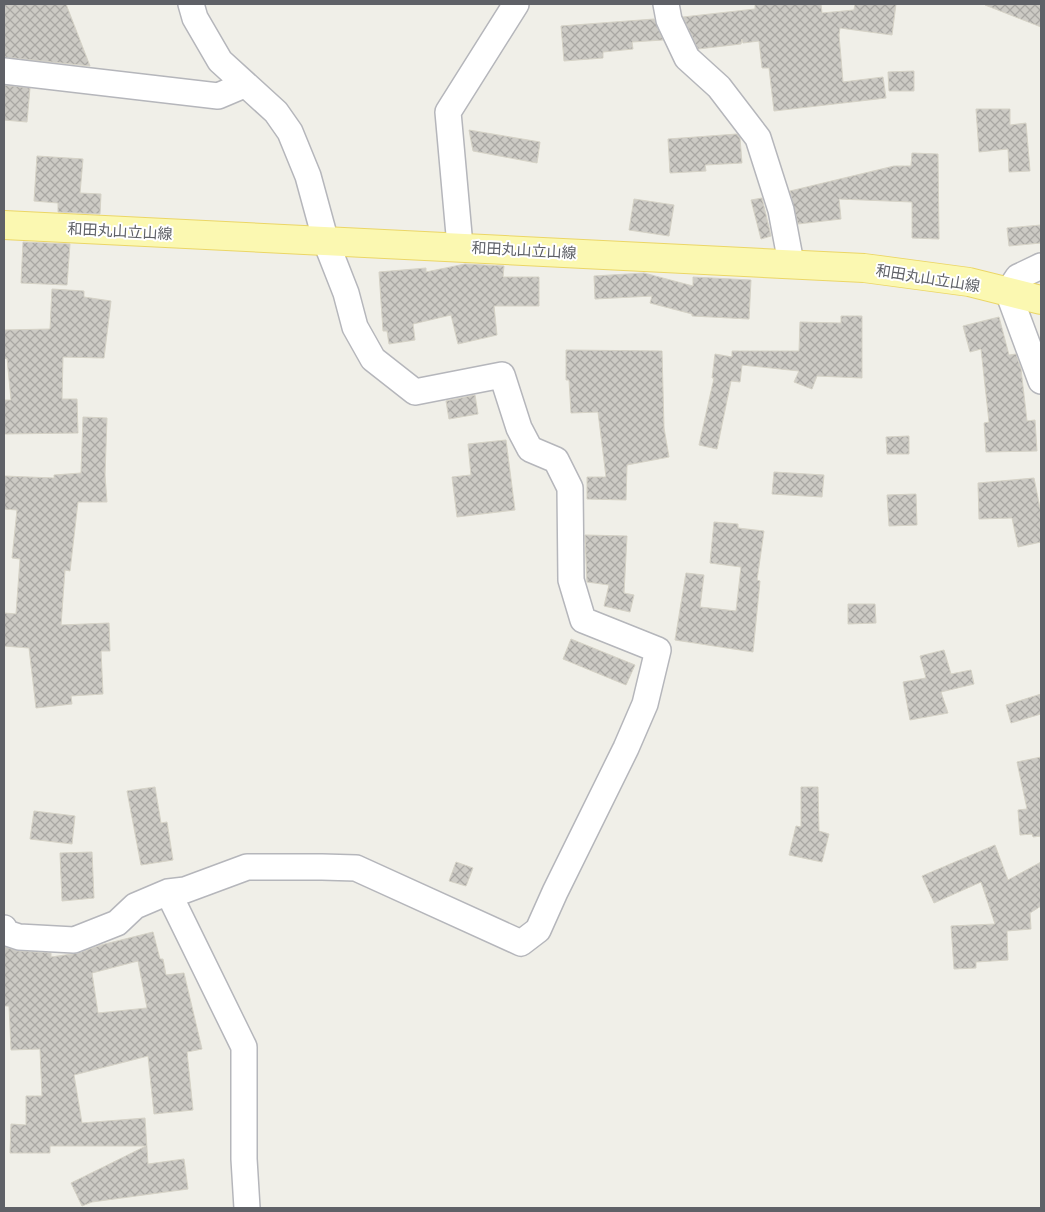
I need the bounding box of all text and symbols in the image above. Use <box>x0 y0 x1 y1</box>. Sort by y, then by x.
street label: 和田丸山立山線 <box>67 219 173 243</box>
street label: 和田丸山立山線 <box>471 238 577 262</box>
street label: 和田丸山立山線 <box>875 260 981 296</box>

